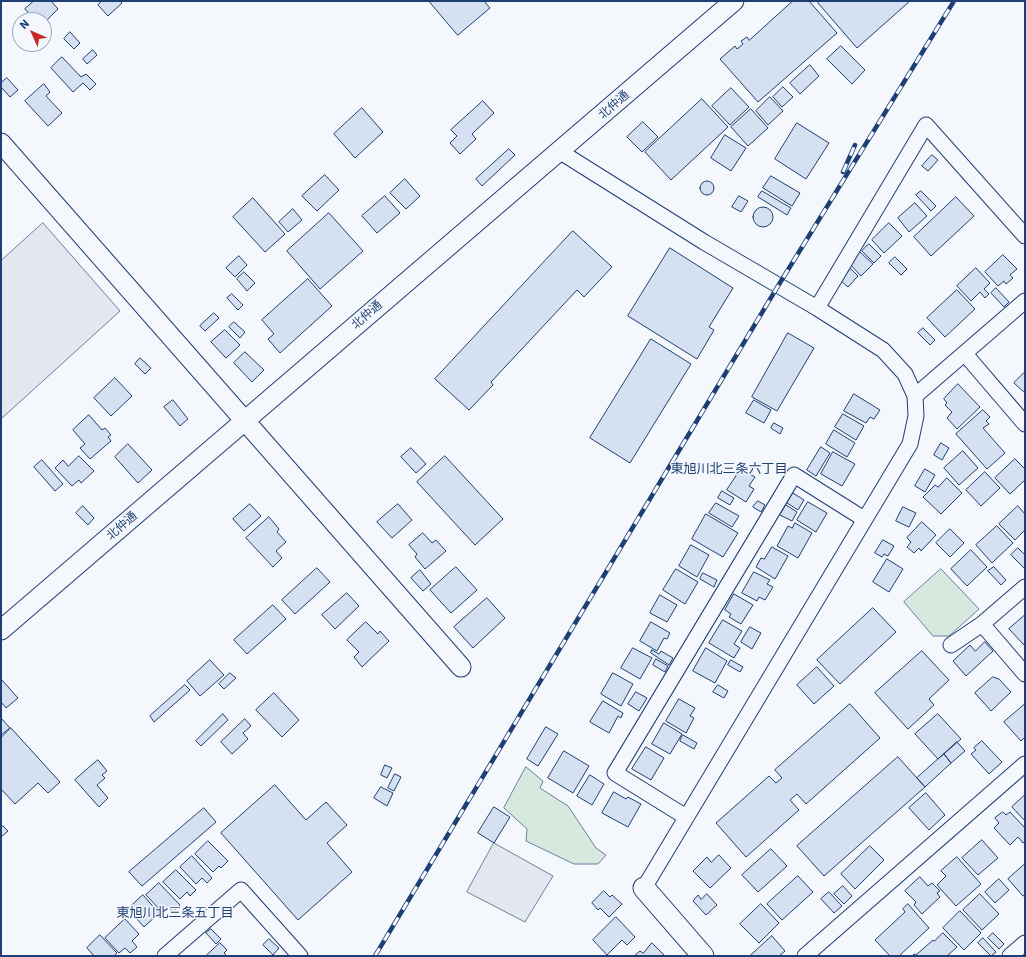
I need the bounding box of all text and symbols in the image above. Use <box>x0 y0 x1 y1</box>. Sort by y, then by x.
north arrow <box>12 12 52 52</box>
text: N <box>16 16 32 32</box>
street label: 北仲通 <box>596 88 632 122</box>
street label: 北仲通 <box>349 298 385 332</box>
district label: 東旭川北三条六丁目 <box>671 461 787 477</box>
street label: 北仲通 <box>104 509 140 543</box>
district label: 東旭川北三条五丁目 <box>117 905 233 921</box>

